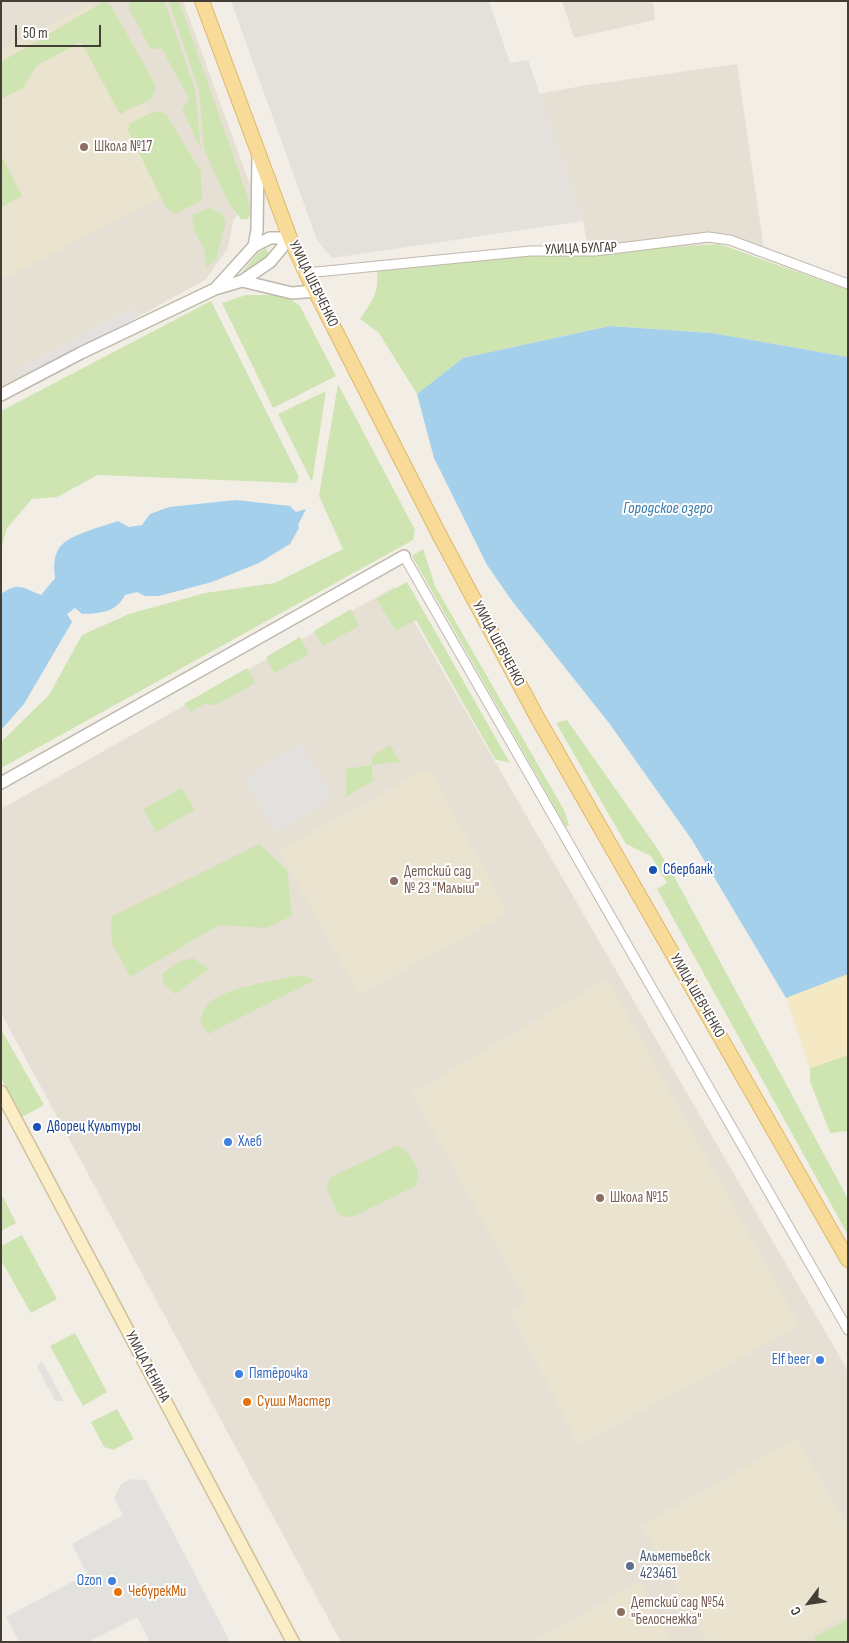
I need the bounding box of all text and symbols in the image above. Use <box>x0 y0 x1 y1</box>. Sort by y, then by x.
scale bar <box>18 15 104 47</box>
text: 50 m <box>23 24 48 43</box>
place label: Школа №17 <box>94 138 152 156</box>
marker: Школа №17 <box>78 141 90 153</box>
street label: УЛИЦА ШЕВЧЕНКО <box>284 238 342 330</box>
street label: УЛИЦА БУЛГАР <box>545 239 617 259</box>
water label: Городское озеро <box>623 499 713 519</box>
street label: УЛИЦА ШЕВЧЕНКО <box>468 598 528 690</box>
place label: Сбербанк <box>663 861 713 879</box>
place label: Детский сад № 23 "Малыш" <box>404 863 479 898</box>
marker: Сбербанк <box>647 864 659 876</box>
marker: Детский сад № 23 "Малыш" <box>388 875 400 887</box>
street label: УЛИЦА ШЕВЧЕНКО <box>666 951 728 1041</box>
place label: Дворец Культуры <box>47 1118 141 1136</box>
marker: Дворец Культуры <box>31 1121 43 1133</box>
place label: Хлеб <box>238 1133 262 1151</box>
marker: Хлеб <box>222 1136 234 1148</box>
place label: Школа №15 <box>610 1189 668 1207</box>
marker: Школа №15 <box>594 1192 606 1204</box>
street label: УЛИЦА ЛЕНИНА <box>121 1328 173 1406</box>
place label: Elf beer <box>772 1351 810 1369</box>
marker: Elf beer <box>814 1354 826 1366</box>
place label: Пятёрочка <box>249 1365 308 1383</box>
marker: Пятёрочка <box>233 1368 245 1380</box>
place label: Суши Мастер <box>257 1393 331 1411</box>
marker: Суши Мастер <box>241 1396 253 1408</box>
place label: Альметьевск 423461 <box>640 1548 710 1583</box>
marker: Альметьевск 423461 <box>624 1560 636 1572</box>
place label: Ozon <box>77 1572 102 1590</box>
marker: Ozon <box>106 1575 118 1587</box>
north arrow <box>784 1578 834 1628</box>
place label: ЧебурекМи <box>128 1583 186 1601</box>
marker: ЧебурекМи <box>112 1586 124 1598</box>
place label: Детский сад №54 "Белоснежка" <box>631 1594 724 1629</box>
text: С <box>787 1604 805 1618</box>
marker: Детский сад №54 "Белоснежка" <box>615 1606 627 1618</box>

